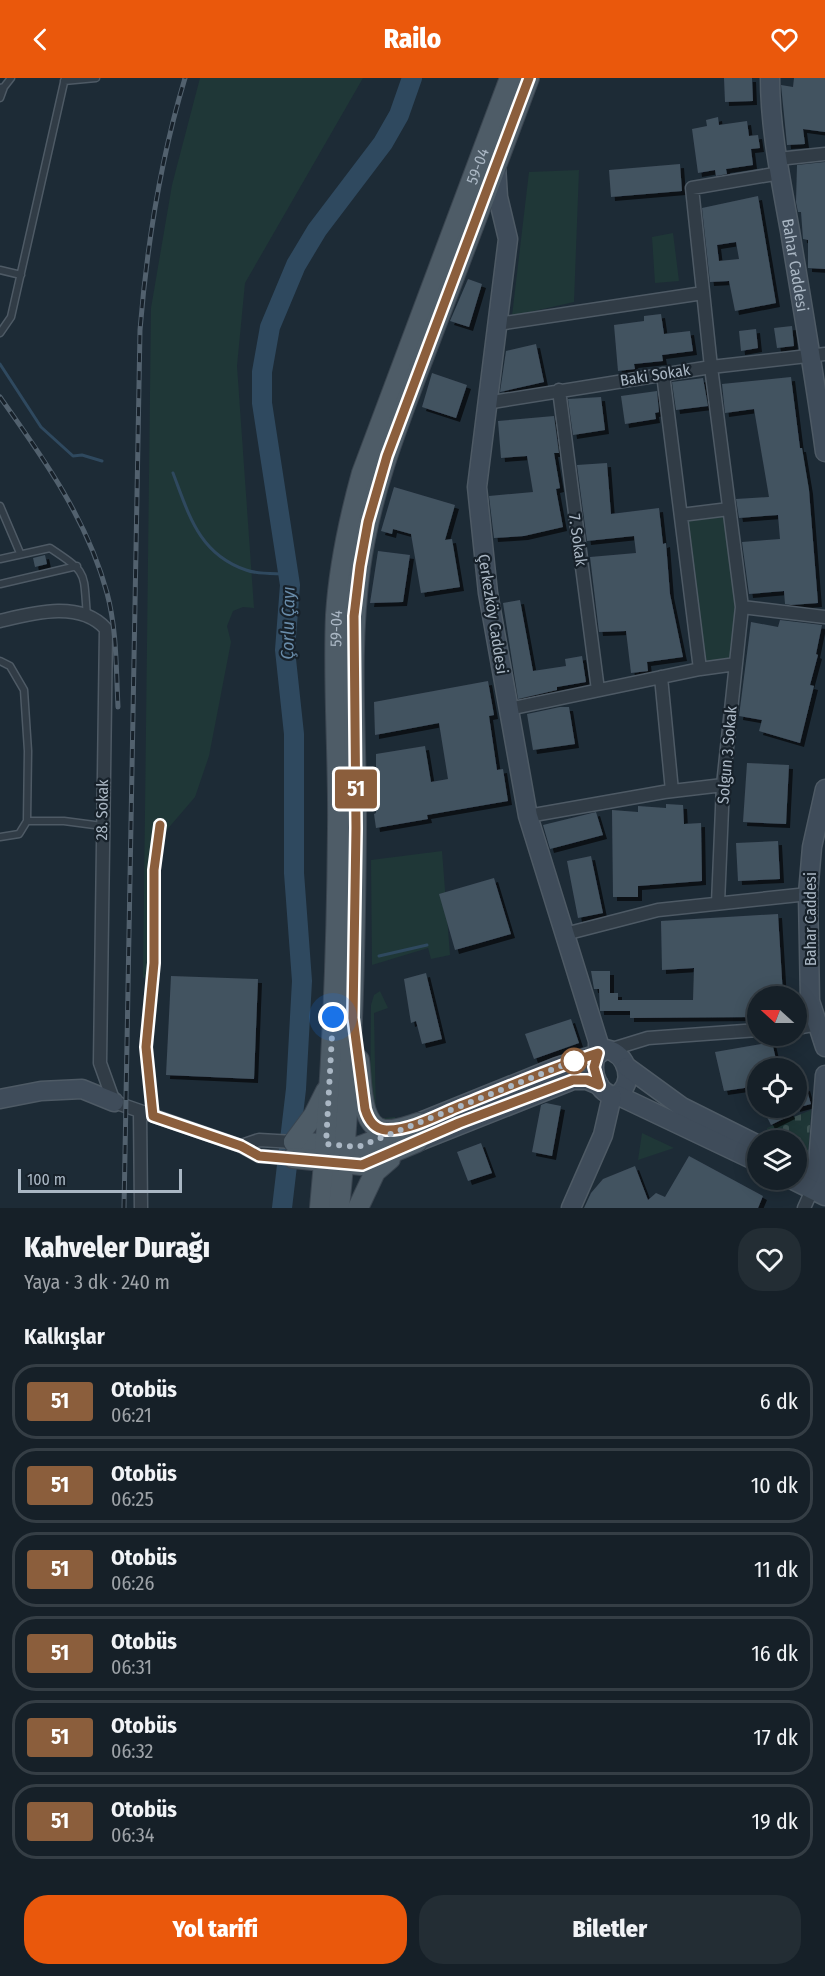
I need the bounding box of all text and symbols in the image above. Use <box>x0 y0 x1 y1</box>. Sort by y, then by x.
icon: back <box>24 23 57 56</box>
text: Railo <box>384 23 441 55</box>
icon: heart <box>768 23 801 56</box>
street label: 59-04 <box>462 145 492 187</box>
street label: Bahar Caddesi <box>778 217 813 313</box>
street label: Baki Sokak <box>619 360 692 390</box>
street label: 7. Sokak <box>565 513 591 568</box>
street label: Çerkezköy Caddesi <box>473 553 512 675</box>
water label: Çorlu Çayı <box>276 586 300 660</box>
street label: 59-04 <box>326 609 346 647</box>
street label: Solgun 3 Sokak <box>713 705 741 805</box>
line badge: 51 <box>329 770 383 808</box>
text: 51 <box>347 776 365 802</box>
street label: 28. Sokak <box>92 779 112 841</box>
street label: Bahar Caddesi <box>801 872 820 966</box>
north arrow <box>747 986 807 1046</box>
map controls <box>747 986 807 1190</box>
your location <box>318 1002 348 1032</box>
unlabelled marker <box>561 1048 587 1074</box>
button: locate <box>747 1058 807 1118</box>
button: layers <box>747 1130 807 1190</box>
scale bar <box>18 1166 182 1194</box>
text: 100 m <box>27 1170 66 1189</box>
button: heart <box>738 1228 801 1291</box>
text: Kahveler Durağı <box>24 1231 210 1264</box>
text: Yaya · 3 dk · 240 m <box>24 1270 170 1294</box>
text: Kalkışlar <box>24 1323 105 1350</box>
text: Otobüs <box>111 1376 177 1403</box>
text: 51 <box>51 1388 69 1414</box>
text: 6 dk <box>760 1388 798 1415</box>
text: 06:21 <box>111 1403 152 1427</box>
text: Otobüs <box>111 1460 177 1487</box>
text: 51 <box>51 1472 69 1498</box>
text: 10 dk <box>751 1472 798 1499</box>
text: 06:25 <box>111 1487 154 1511</box>
text: Otobüs <box>111 1544 177 1571</box>
text: 51 <box>51 1556 69 1582</box>
text: 11 dk <box>754 1556 798 1583</box>
text: 06:26 <box>111 1571 154 1595</box>
text: Otobüs <box>111 1628 177 1655</box>
text: 51 <box>51 1640 69 1666</box>
text: 16 dk <box>751 1640 798 1667</box>
text: 06:31 <box>111 1655 152 1679</box>
text: Otobüs <box>111 1712 177 1739</box>
text: 51 <box>51 1724 69 1750</box>
text: 17 dk <box>753 1724 798 1751</box>
text: 06:32 <box>111 1739 153 1763</box>
text: Otobüs <box>111 1796 177 1823</box>
text: 51 <box>51 1808 69 1834</box>
text: 19 dk <box>752 1808 798 1835</box>
text: 06:34 <box>111 1823 154 1847</box>
button: Yol tarifi <box>24 1895 407 1964</box>
button: Biletler <box>419 1895 801 1964</box>

